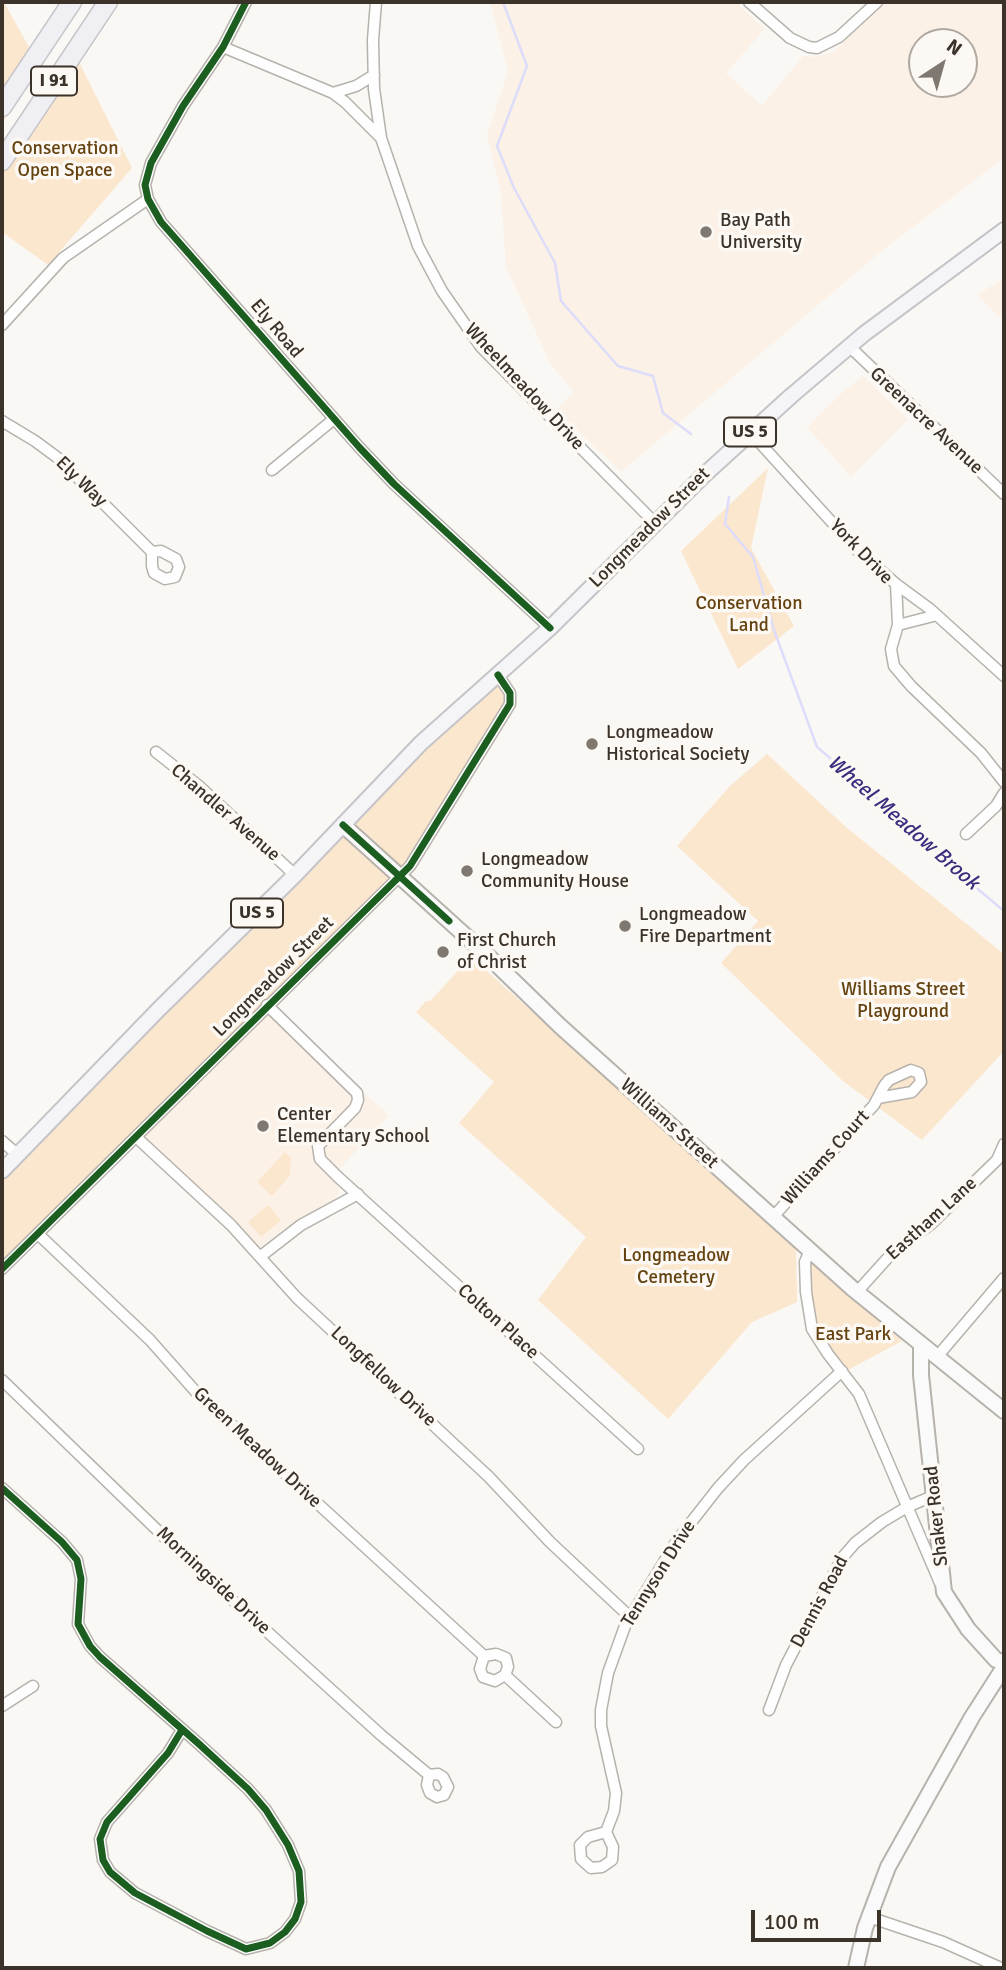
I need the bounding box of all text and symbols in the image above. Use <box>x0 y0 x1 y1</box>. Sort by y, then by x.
north arrow <box>908 28 978 98</box>
text: N <box>942 34 967 61</box>
road number: I 91 <box>31 66 77 96</box>
park label: Conservation Open Space <box>11 138 119 182</box>
place label: Bay Path University <box>720 210 802 254</box>
marker: Bay Path University <box>698 224 714 240</box>
street label: Ely Road <box>245 295 307 363</box>
street label: Wheelmeadow Drive <box>459 319 589 455</box>
street label: Greenacre Avenue <box>865 363 987 479</box>
road number: US 5 <box>724 418 776 446</box>
street label: Ely Way <box>50 452 112 512</box>
street label: Longmeadow Street <box>585 463 715 593</box>
street label: York Drive <box>824 515 898 589</box>
park label: Conservation Land <box>695 593 803 637</box>
place label: Longmeadow Historical Society <box>606 722 749 766</box>
marker: Longmeadow Historical Society <box>584 736 600 752</box>
water label: Wheel Meadow Brook <box>822 750 984 896</box>
street label: Chandler Avenue <box>166 759 284 867</box>
place label: Longmeadow Community House <box>481 849 629 893</box>
marker: Longmeadow Community House <box>459 863 475 879</box>
road number: US 5 <box>231 898 283 928</box>
place label: Longmeadow Fire Department <box>639 904 772 948</box>
street label: Longmeadow Street <box>209 912 339 1042</box>
marker: Longmeadow Fire Department <box>617 918 633 934</box>
place label: First Church of Christ <box>457 930 556 974</box>
marker: First Church of Christ <box>435 944 451 960</box>
park label: Williams Street Playground <box>841 979 965 1023</box>
street label: Williams Street <box>615 1074 723 1174</box>
place label: Center Elementary School <box>277 1104 430 1148</box>
street label: Williams Court <box>777 1106 875 1210</box>
marker: Center Elementary School <box>255 1118 271 1134</box>
street label: Eastham Lane <box>882 1172 982 1266</box>
park label: Longmeadow Cemetery <box>622 1245 730 1289</box>
street label: Colton Place <box>453 1280 543 1364</box>
street label: Longfellow Drive <box>325 1322 441 1432</box>
park label: East Park <box>815 1324 891 1346</box>
street label: Green Meadow Drive <box>188 1383 326 1513</box>
street label: Shaker Road <box>920 1465 954 1567</box>
street label: Tennyson Drive <box>617 1516 701 1632</box>
street label: Morningside Drive <box>151 1522 275 1640</box>
street label: Dennis Road <box>786 1552 854 1652</box>
scale bar <box>754 1896 884 1940</box>
text: 100 m <box>764 1909 819 1935</box>

